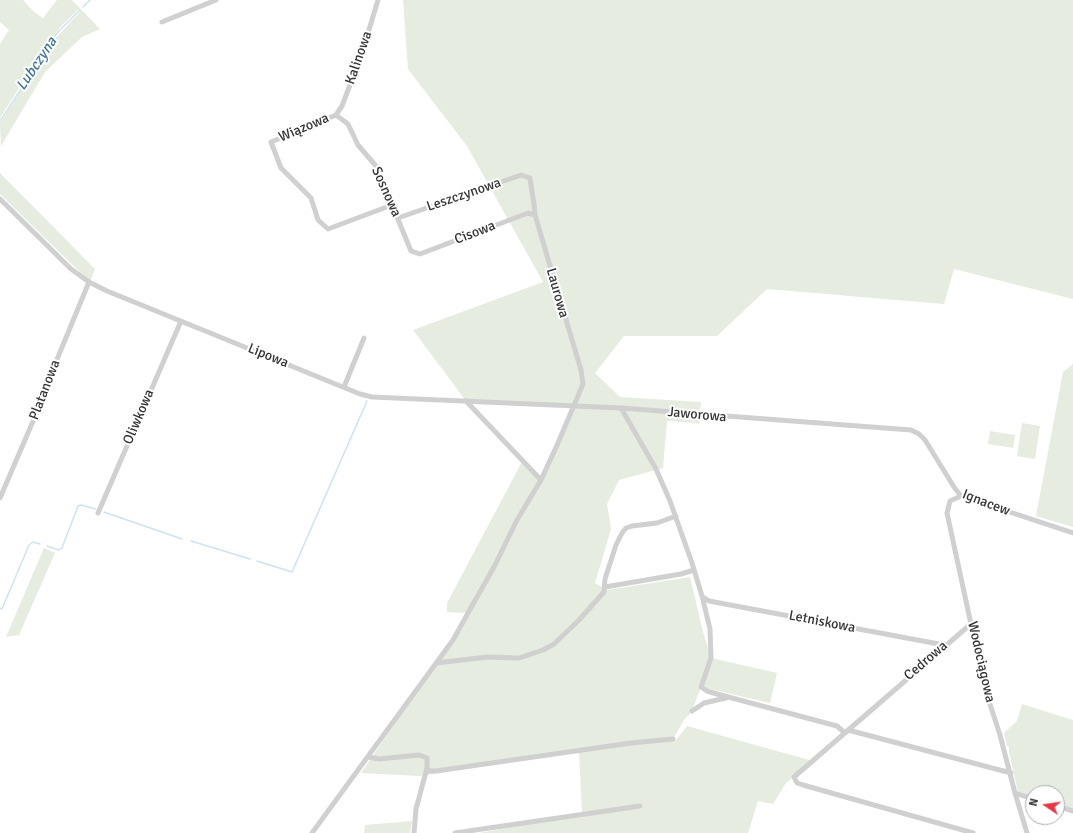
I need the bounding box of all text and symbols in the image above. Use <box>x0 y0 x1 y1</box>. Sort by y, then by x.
street label: Kalinowa <box>342 29 376 87</box>
water label: Lubczyna <box>13 34 61 94</box>
street label: Wiązowa <box>276 110 332 146</box>
street label: Sosnowa <box>368 164 404 220</box>
street label: Leszczynowa <box>425 174 503 216</box>
street label: Cisowa <box>452 218 498 248</box>
street label: Laurowa <box>542 266 572 320</box>
street label: Lipowa <box>245 340 291 372</box>
street label: Platanowa <box>26 358 64 422</box>
street label: Oliwkowa <box>120 387 158 447</box>
street label: Jaworowa <box>667 404 727 426</box>
street label: Ignacew <box>960 486 1012 520</box>
street label: Letniskowa <box>787 607 857 637</box>
street label: Wodociągowa <box>964 620 998 704</box>
street label: Cedrowa <box>901 638 951 684</box>
north arrow <box>1025 785 1065 825</box>
text: N <box>1027 797 1041 808</box>

